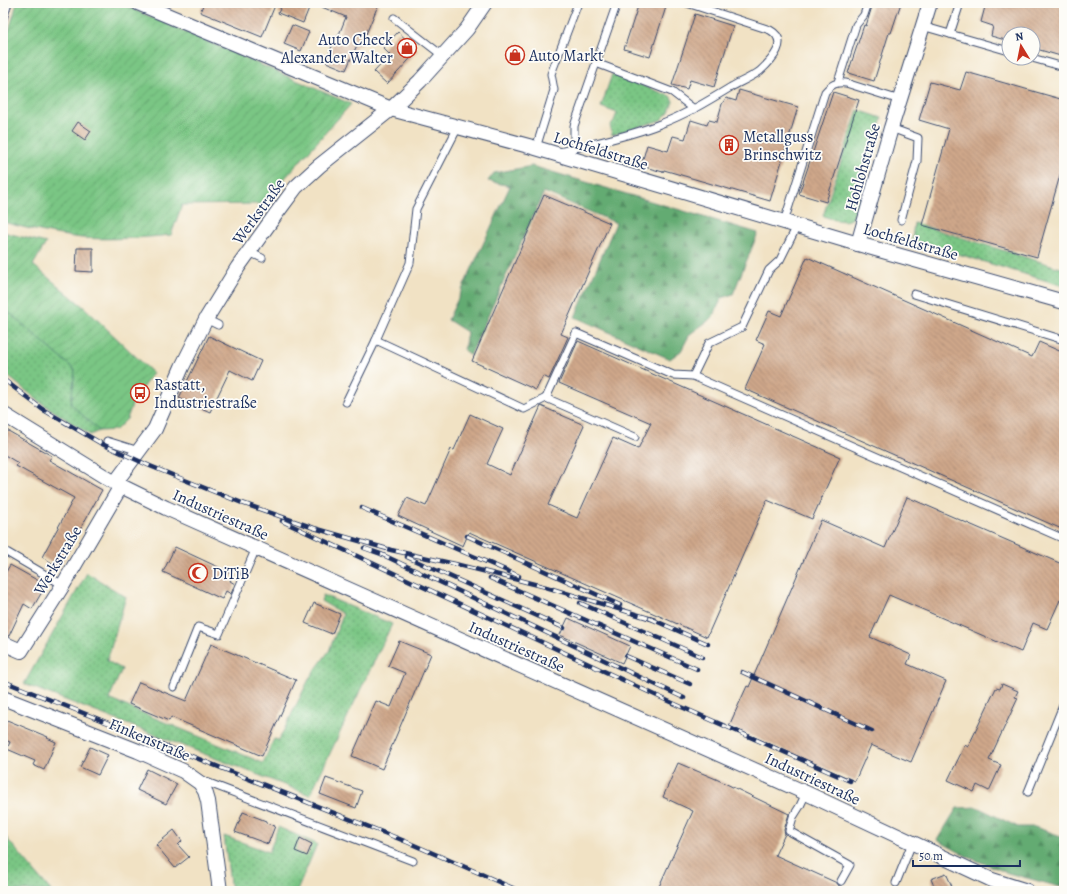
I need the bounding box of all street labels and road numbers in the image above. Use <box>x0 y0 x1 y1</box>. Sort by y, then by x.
street label: Hohlohstraße <box>840 121 886 214</box>
street label: Lochfeldstraße <box>551 126 651 176</box>
street label: Werkstraße <box>227 174 290 250</box>
street label: Lochfeldstraße <box>861 218 961 266</box>
street label: Industriestraße <box>169 484 272 546</box>
street label: Werkstraße <box>28 522 87 600</box>
street label: Industriestraße <box>465 616 568 678</box>
street label: Finkenstraße <box>106 713 194 767</box>
street label: Industriestraße <box>761 747 864 811</box>

